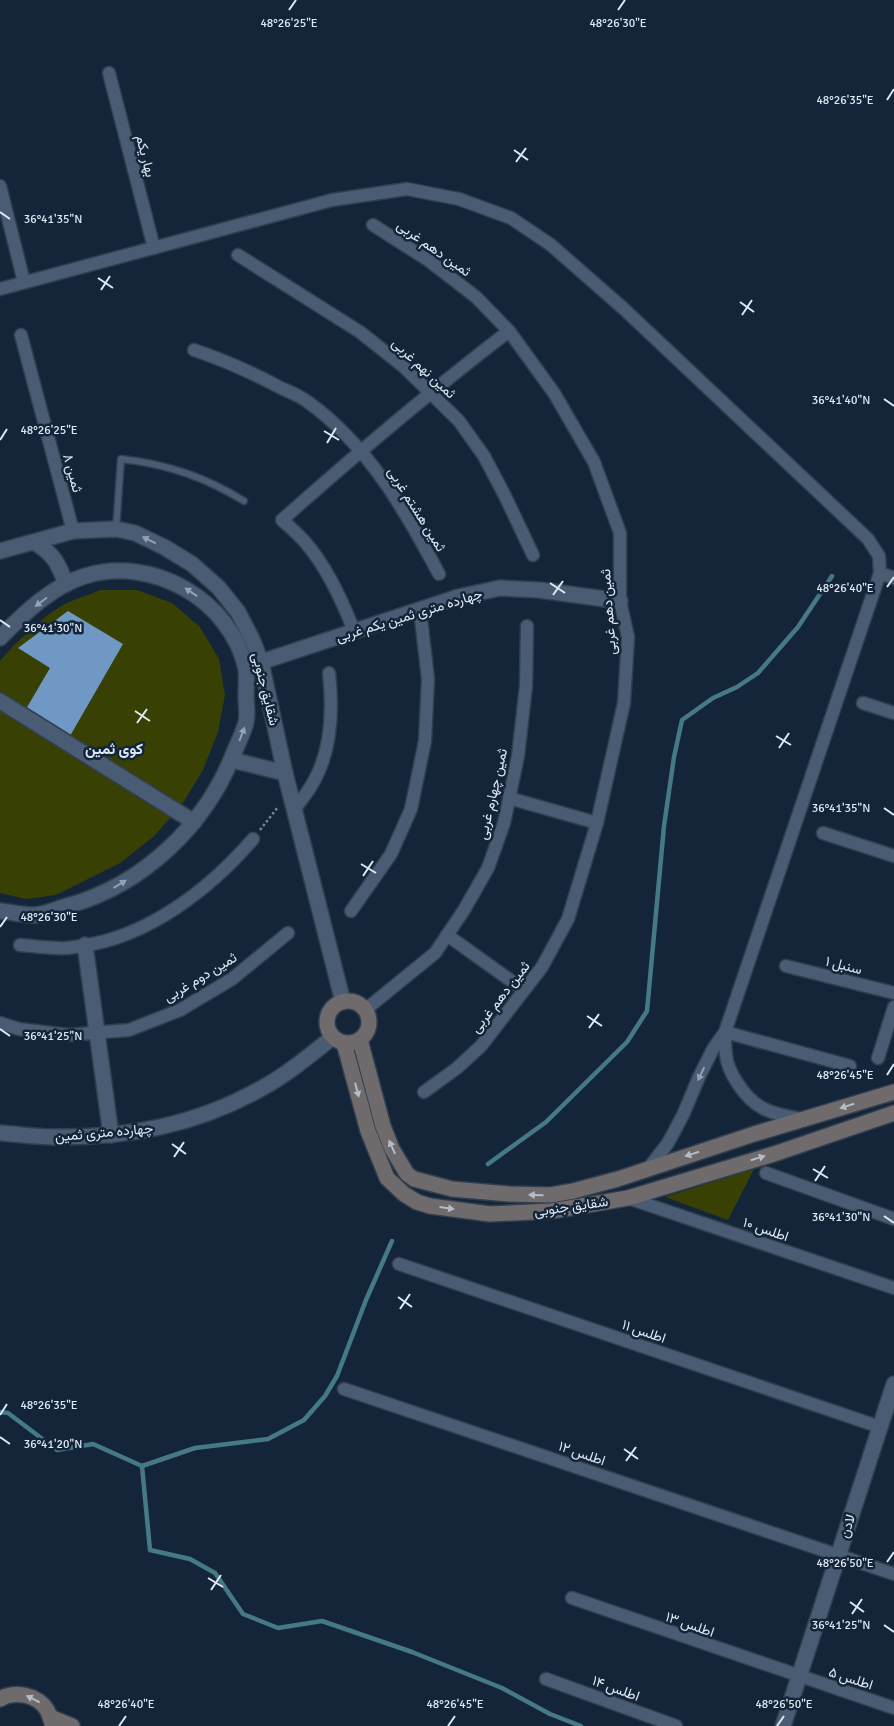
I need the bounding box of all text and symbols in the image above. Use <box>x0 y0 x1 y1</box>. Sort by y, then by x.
text: 48°26'25"E <box>260 16 318 31</box>
text: 48°26'30"E <box>589 16 647 31</box>
text: 48°26'35"E <box>816 93 874 108</box>
street label: بهار یکم <box>132 133 159 179</box>
text: 36°41'35"N <box>24 212 82 227</box>
street label: ثمین دهم غربی <box>393 217 474 280</box>
street label: ثمین نهم غربی <box>388 335 459 402</box>
text: 36°41'40"N <box>812 393 870 408</box>
text: 48°26'25"E <box>20 423 78 438</box>
street label: ثمین ۸ <box>59 452 86 494</box>
street label: ثمین هشتم غربی <box>384 464 449 555</box>
one-way arrow <box>142 535 156 543</box>
street label: ثمین دهم غربی <box>597 568 620 656</box>
text: 48°26'40"E <box>816 581 874 596</box>
street label: چهارده متری ثمین یکم غربی <box>334 585 485 647</box>
one-way arrow <box>184 587 197 597</box>
one-way arrow <box>34 596 47 607</box>
text: 36°41'30"N <box>24 621 82 636</box>
street label: شقایق جنوبی <box>248 651 283 727</box>
one-way arrow <box>238 727 246 741</box>
district label: کوی ثمین <box>85 740 143 758</box>
street label: ثمین چهارم غربی <box>474 747 512 842</box>
text: 36°41'35"N <box>812 801 870 816</box>
one-way arrow <box>113 879 127 888</box>
text: 48°26'30"E <box>20 910 78 925</box>
street label: ثمین دوم غربی <box>161 949 240 1006</box>
street label: سنبل ۱ <box>824 953 864 978</box>
street label: ثمین دهم غربی <box>467 958 534 1037</box>
text: 36°41'25"N <box>24 1029 82 1044</box>
one-way arrow <box>696 1067 704 1081</box>
text: 48°26'45"E <box>816 1068 874 1083</box>
one-way arrow <box>353 1082 361 1098</box>
one-way arrow <box>840 1102 855 1110</box>
street label: چهارده متری ثمین <box>54 1120 154 1146</box>
one-way arrow <box>387 1140 395 1154</box>
one-way arrow <box>685 1151 700 1159</box>
one-way arrow <box>751 1154 766 1162</box>
one-way arrow <box>527 1191 543 1199</box>
street label: شقایق جنوبی <box>533 1193 609 1220</box>
one-way arrow <box>439 1204 455 1212</box>
text: 36°41'30"N <box>812 1210 870 1225</box>
street label: اطلس ۱۰ <box>741 1214 791 1245</box>
street label: اطلس ۱۱ <box>620 1316 668 1347</box>
text: 48°26'35"E <box>20 1398 78 1413</box>
text: 36°41'20"N <box>24 1437 82 1452</box>
street label: اطلس ۱۲ <box>556 1438 608 1469</box>
street label: لادن <box>836 1512 859 1540</box>
text: 48°26'50"E <box>816 1556 874 1571</box>
street label: اطلس ۱۳ <box>663 1608 716 1641</box>
text: 36°41'25"N <box>812 1618 870 1633</box>
street label: اطلس ۵ <box>827 1663 875 1694</box>
street label: اطلس ۱۴ <box>590 1672 642 1705</box>
one-way arrow <box>26 1695 40 1703</box>
text: 48°26'40"E <box>97 1697 155 1712</box>
text: 48°26'45"E <box>426 1697 484 1712</box>
text: 48°26'50"E <box>755 1697 813 1712</box>

